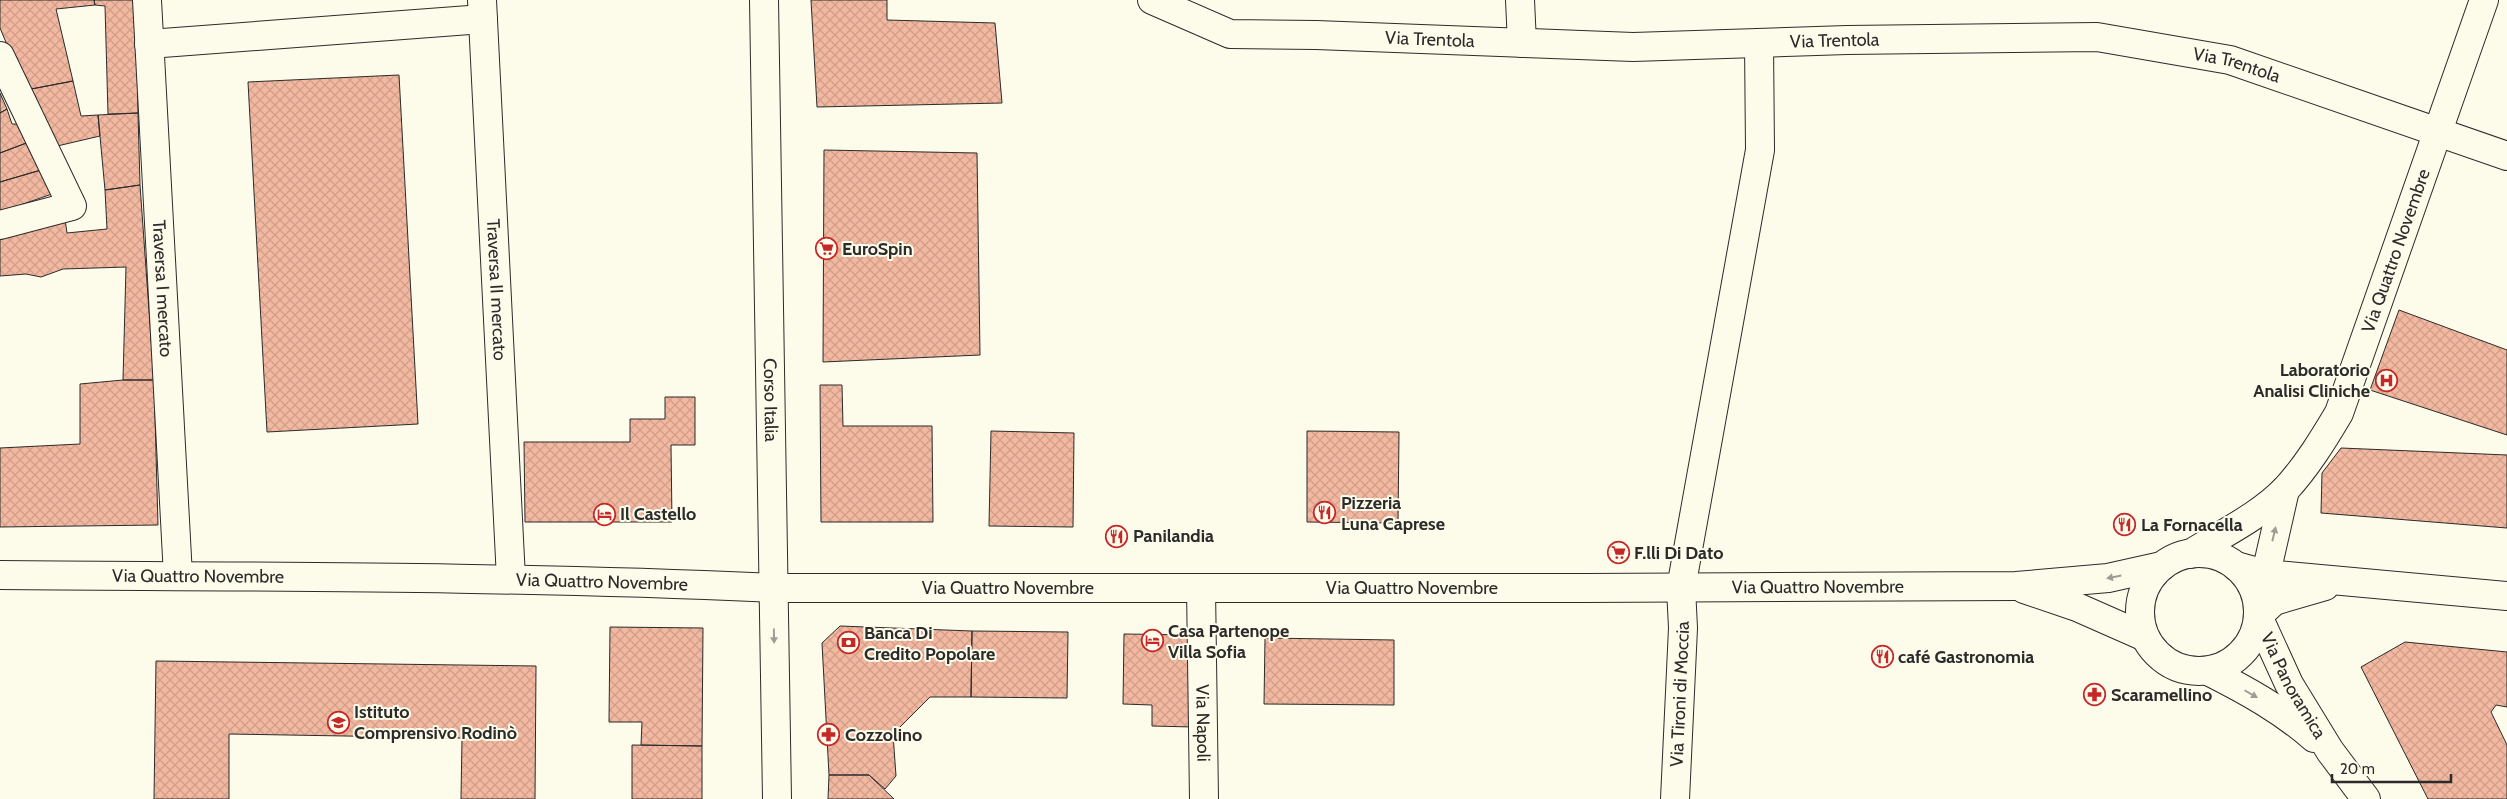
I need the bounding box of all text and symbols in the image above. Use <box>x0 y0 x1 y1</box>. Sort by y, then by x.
street label: Via Trentola <box>1385 27 1475 52</box>
street label: Via Trentola <box>1789 29 1880 53</box>
street label: Via Trentola <box>2191 43 2283 88</box>
street label: Via Quattro Novembre <box>2357 166 2435 336</box>
street label: Traversa II mercato <box>482 218 511 361</box>
street label: Traversa I mercato <box>148 219 177 358</box>
supermarket icon: EuroSpin <box>814 237 838 261</box>
place label: EuroSpin <box>842 238 913 260</box>
street label: Corso Italia <box>759 358 782 442</box>
place label: Laboratorio Analisi Cliniche <box>2253 359 2370 402</box>
hospital icon: Laboratorio Analisi Cliniche <box>2374 368 2398 392</box>
place label: Pizzeria Luna Caprese <box>1341 492 1445 535</box>
restaurant icon: Pizzeria Luna Caprese <box>1313 501 1337 525</box>
hotel icon: Il Castello <box>592 502 616 526</box>
place label: Il Castello <box>620 503 696 525</box>
restaurant icon: La Fornacella <box>2113 513 2137 537</box>
place label: La Fornacella <box>2141 514 2243 536</box>
restaurant icon: Panilandia <box>1105 524 1129 548</box>
place label: Panilandia <box>1133 525 1214 547</box>
one-way arrow <box>2270 527 2278 542</box>
supermarket icon: F.lli Di Dato <box>1606 541 1630 565</box>
place label: F.lli Di Dato <box>1634 542 1723 564</box>
street label: Via Quattro Novembre <box>112 565 284 588</box>
street label: Via Quattro Novembre <box>516 569 688 595</box>
one-way arrow <box>2106 573 2122 581</box>
street label: Via Quattro Novembre <box>1732 576 1904 598</box>
street label: Via Quattro Novembre <box>922 577 1094 599</box>
street label: Via Quattro Novembre <box>1326 577 1498 599</box>
place label: Casa Partenope Villa Sofia <box>1168 620 1289 663</box>
street label: Via Tironi di Moccia <box>1666 620 1694 767</box>
place label: Banca Di Credito Popolare <box>864 622 995 665</box>
one-way arrow <box>770 629 778 645</box>
hotel icon: Casa Partenope Villa Sofia <box>1140 629 1164 653</box>
street label: Via Panoramica <box>2256 629 2331 743</box>
bank icon: Banca Di Credito Popolare <box>836 631 860 655</box>
restaurant icon: café Gastronomia <box>1870 645 1894 669</box>
place label: café Gastronomia <box>1898 646 2034 668</box>
pharmacy icon: Scaramellino <box>2083 683 2107 707</box>
street label: Via Napoli <box>1191 684 1214 762</box>
place label: Scaramellino <box>2111 684 2212 706</box>
one-way arrow <box>2245 689 2258 698</box>
place label: Istituto Comprensivo Rodinò <box>354 701 517 744</box>
school or university icon: Istituto Comprensivo Rodinò <box>326 710 350 734</box>
pharmacy icon: Cozzolino <box>817 723 841 747</box>
place label: Cozzolino <box>845 724 922 746</box>
scale bar <box>2332 752 2451 784</box>
text: 20 m <box>2340 760 2375 778</box>

